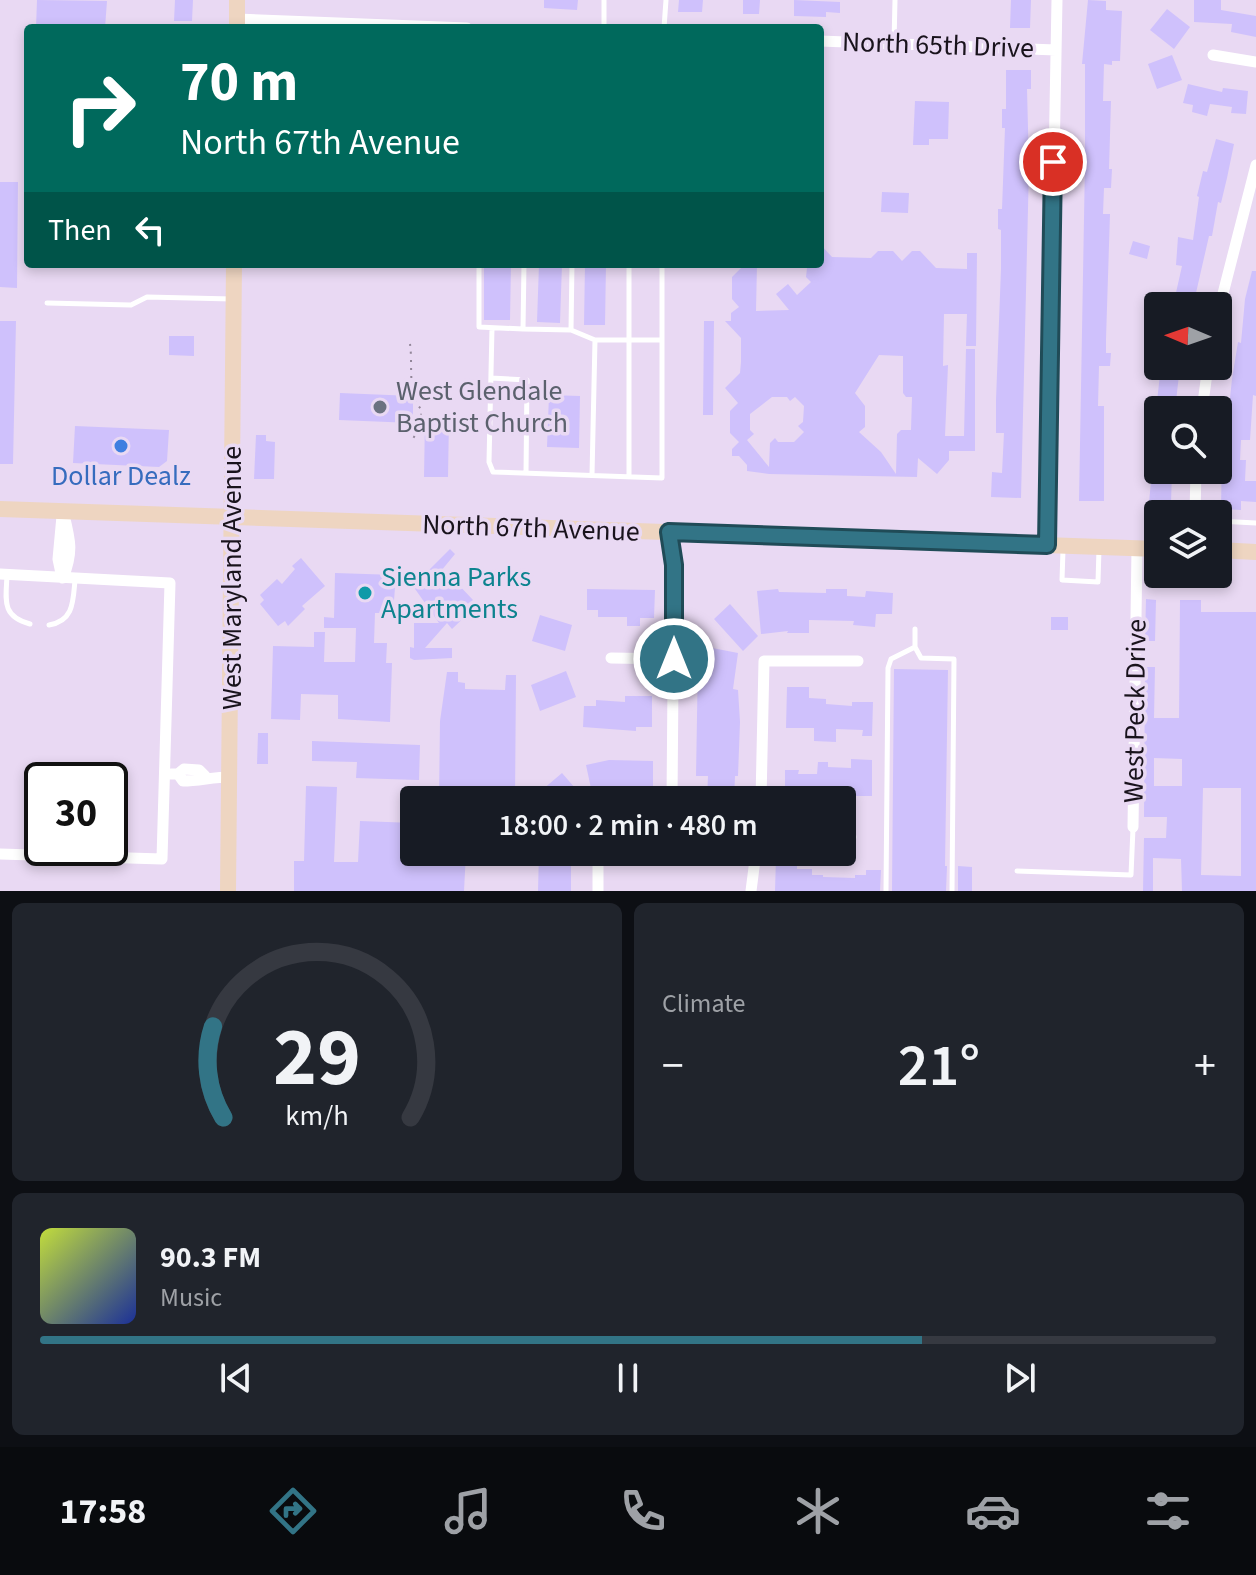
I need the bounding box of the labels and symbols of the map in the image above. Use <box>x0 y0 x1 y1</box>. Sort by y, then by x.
street label: North 65th Drive <box>841 22 1035 68</box>
pin <box>1019 128 1087 196</box>
north arrow <box>1144 292 1232 380</box>
place label: West Glendale Baptist Church <box>396 371 568 443</box>
marker: West Glendale Baptist Church <box>371 398 389 416</box>
marker: Dollar Dealz <box>112 437 130 455</box>
street label: West Maryland Avenue <box>212 446 252 710</box>
place label: Dollar Dealz <box>51 456 191 496</box>
street label: North 67th Avenue <box>422 504 640 552</box>
place label: Sienna Parks Apartments <box>381 557 531 629</box>
marker: Sienna Parks Apartments <box>356 584 374 602</box>
position arrow <box>632 617 716 701</box>
street label: West Peck Drive <box>1113 619 1157 803</box>
speed limit sign: 30 <box>24 762 128 866</box>

